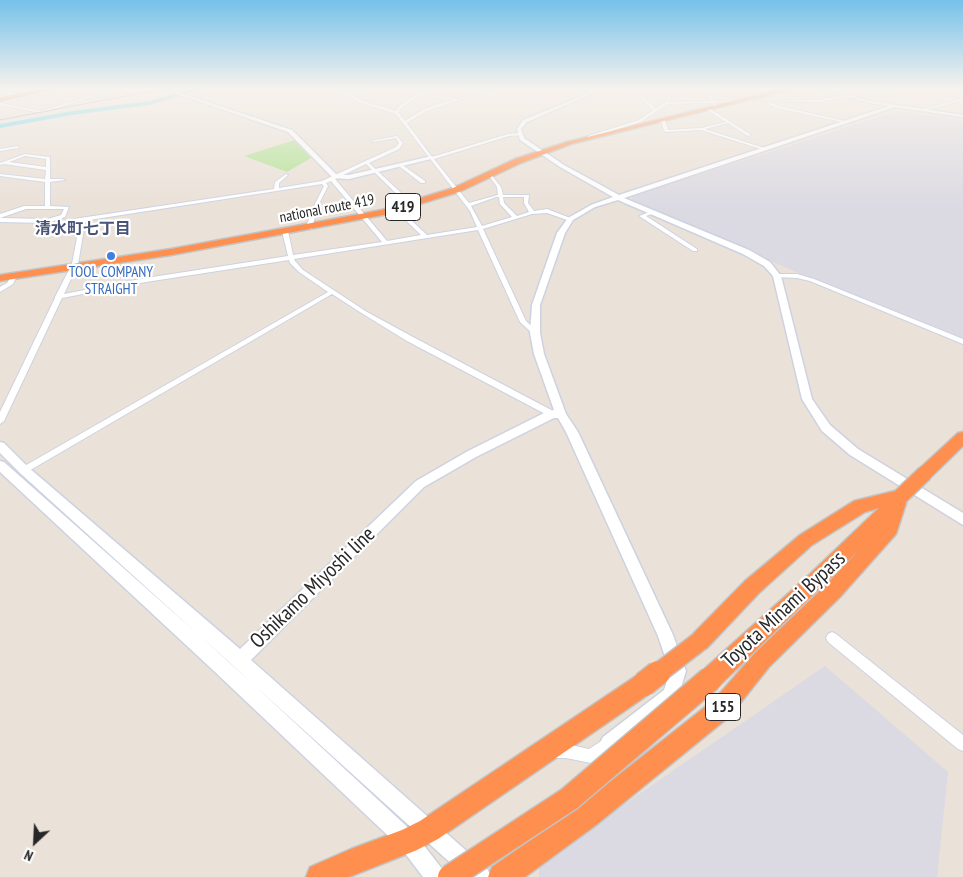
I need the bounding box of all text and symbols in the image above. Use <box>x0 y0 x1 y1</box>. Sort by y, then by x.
street label: national route 419 <box>278 191 376 227</box>
road number: 419 <box>386 193 420 220</box>
district label: 清水町七丁目 <box>35 219 131 239</box>
marker: TOOL COMPANY STRAIGHT <box>105 250 117 262</box>
place label: TOOL COMPANY STRAIGHT <box>69 264 153 299</box>
street label: Oshikamo Miyoshi line <box>245 522 381 654</box>
street label: Toyota Minami Bypass <box>717 546 851 674</box>
road number: 155 <box>706 694 740 720</box>
north arrow <box>10 817 60 867</box>
text: N <box>21 846 36 865</box>

